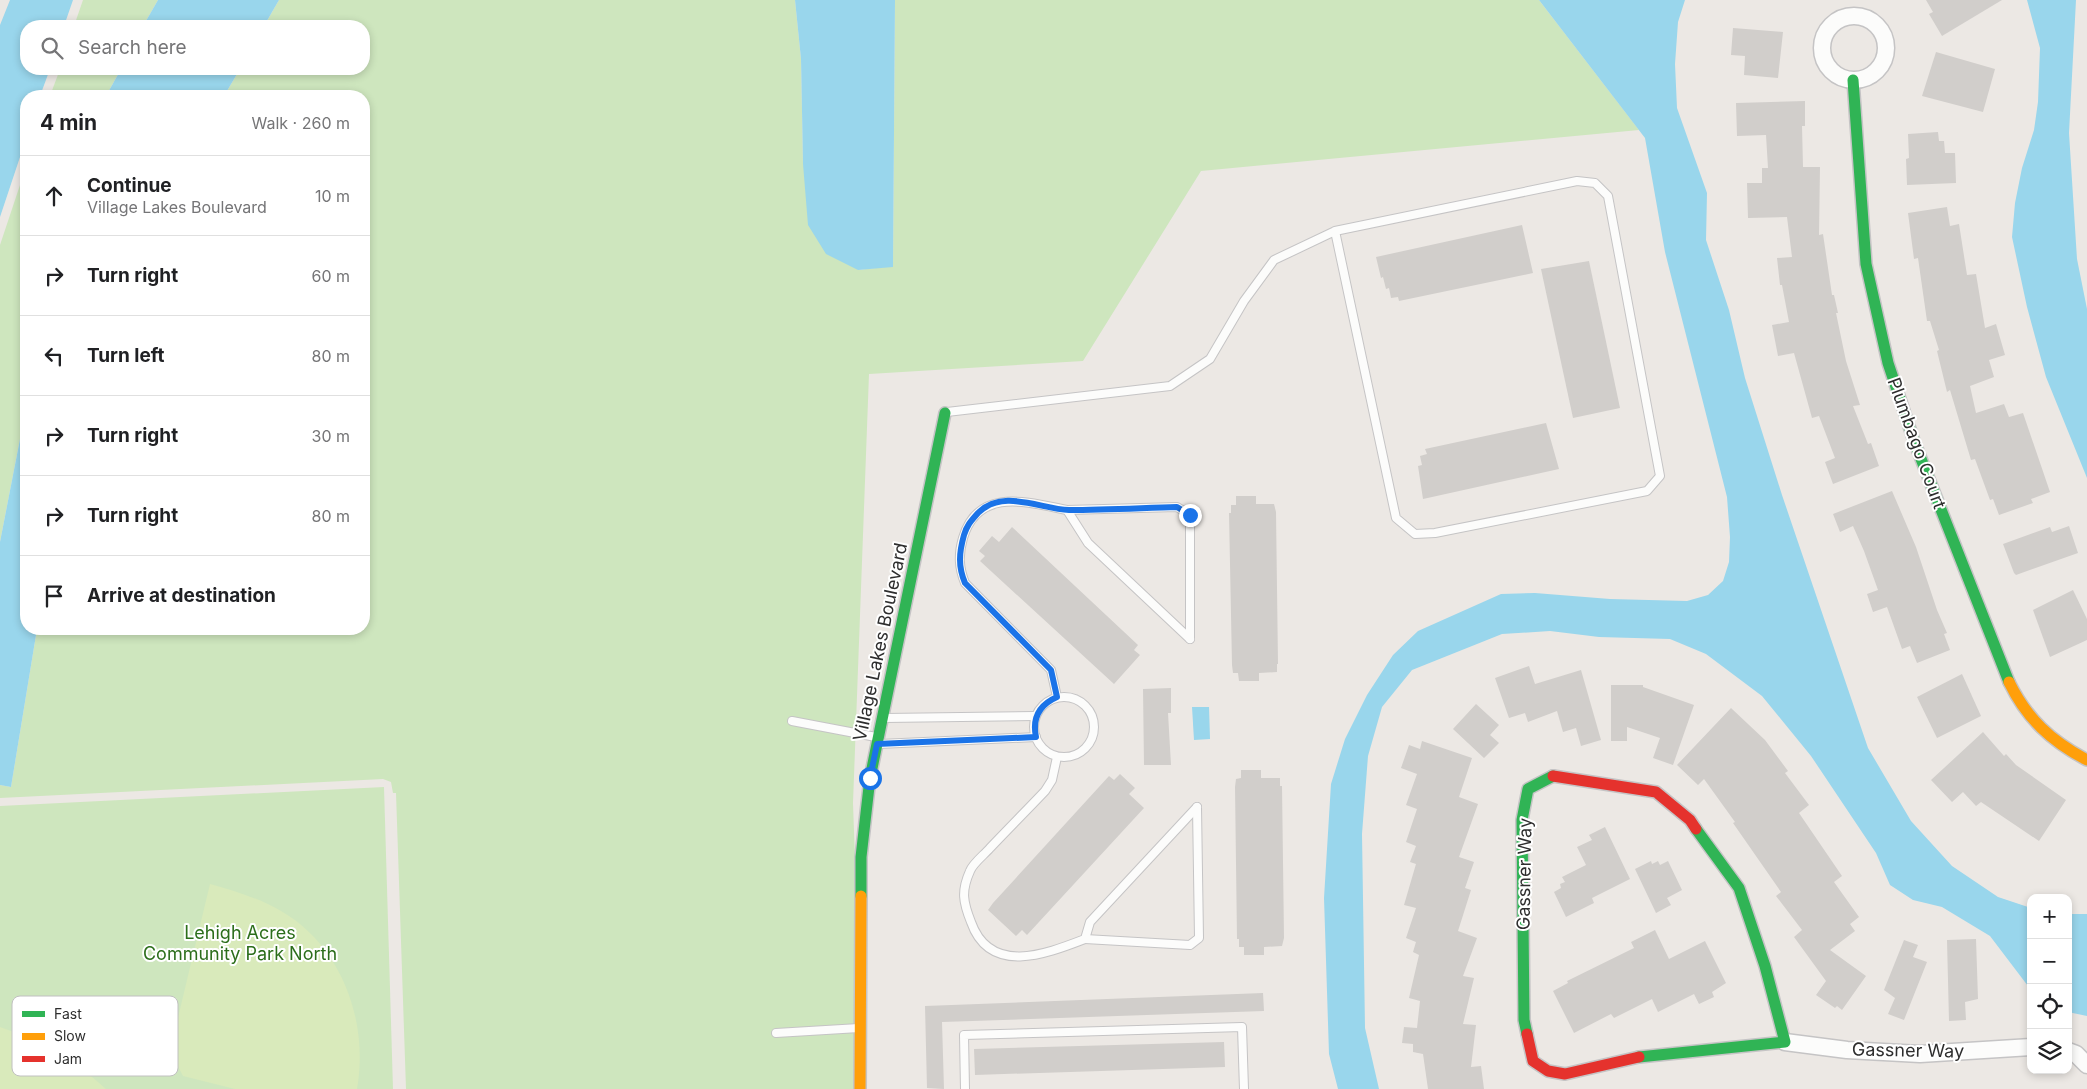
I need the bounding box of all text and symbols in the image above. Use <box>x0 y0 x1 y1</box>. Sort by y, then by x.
search box <box>20 20 370 75</box>
icon: search <box>38 34 66 62</box>
text: Search here <box>78 36 187 59</box>
text: 4 min <box>40 110 97 135</box>
text: Walk · 260 m <box>252 113 350 133</box>
text: Continue <box>87 174 172 197</box>
icon: ahead <box>40 182 68 210</box>
text: 10 m <box>315 186 350 206</box>
text: Village Lakes Boulevard <box>87 197 267 217</box>
icon: right <box>40 262 68 290</box>
text: Turn right <box>87 264 178 287</box>
text: 60 m <box>311 266 350 286</box>
icon: left <box>40 342 68 370</box>
text: Turn left <box>87 344 165 367</box>
text: 80 m <box>311 346 350 366</box>
street label: Plumbago Court <box>1884 375 1951 512</box>
icon: right <box>40 422 68 450</box>
text: Turn right <box>87 424 178 447</box>
text: 30 m <box>312 426 350 446</box>
icon: right <box>40 502 68 530</box>
text: Turn right <box>87 504 178 527</box>
route end <box>1179 504 1202 527</box>
text: 80 m <box>311 506 350 526</box>
street label: Village Lakes Boulevard <box>849 541 911 743</box>
icon: arrive <box>40 582 68 610</box>
text: Arrive at destination <box>87 584 276 607</box>
route start <box>859 767 882 790</box>
street label: Gassner Way <box>1513 818 1535 930</box>
map controls <box>2027 894 2072 1074</box>
button: + <box>2027 894 2072 939</box>
park label: Lehigh Acres Community Park North <box>143 922 337 964</box>
button: − <box>2027 939 2072 984</box>
button: locate <box>2027 984 2072 1029</box>
legend <box>12 996 178 1076</box>
text: Fast <box>54 1005 82 1022</box>
text: Slow <box>54 1027 86 1044</box>
button: layers <box>2027 1029 2072 1074</box>
street label: Gassner Way <box>1852 1039 1964 1061</box>
text: Jam <box>54 1050 82 1067</box>

